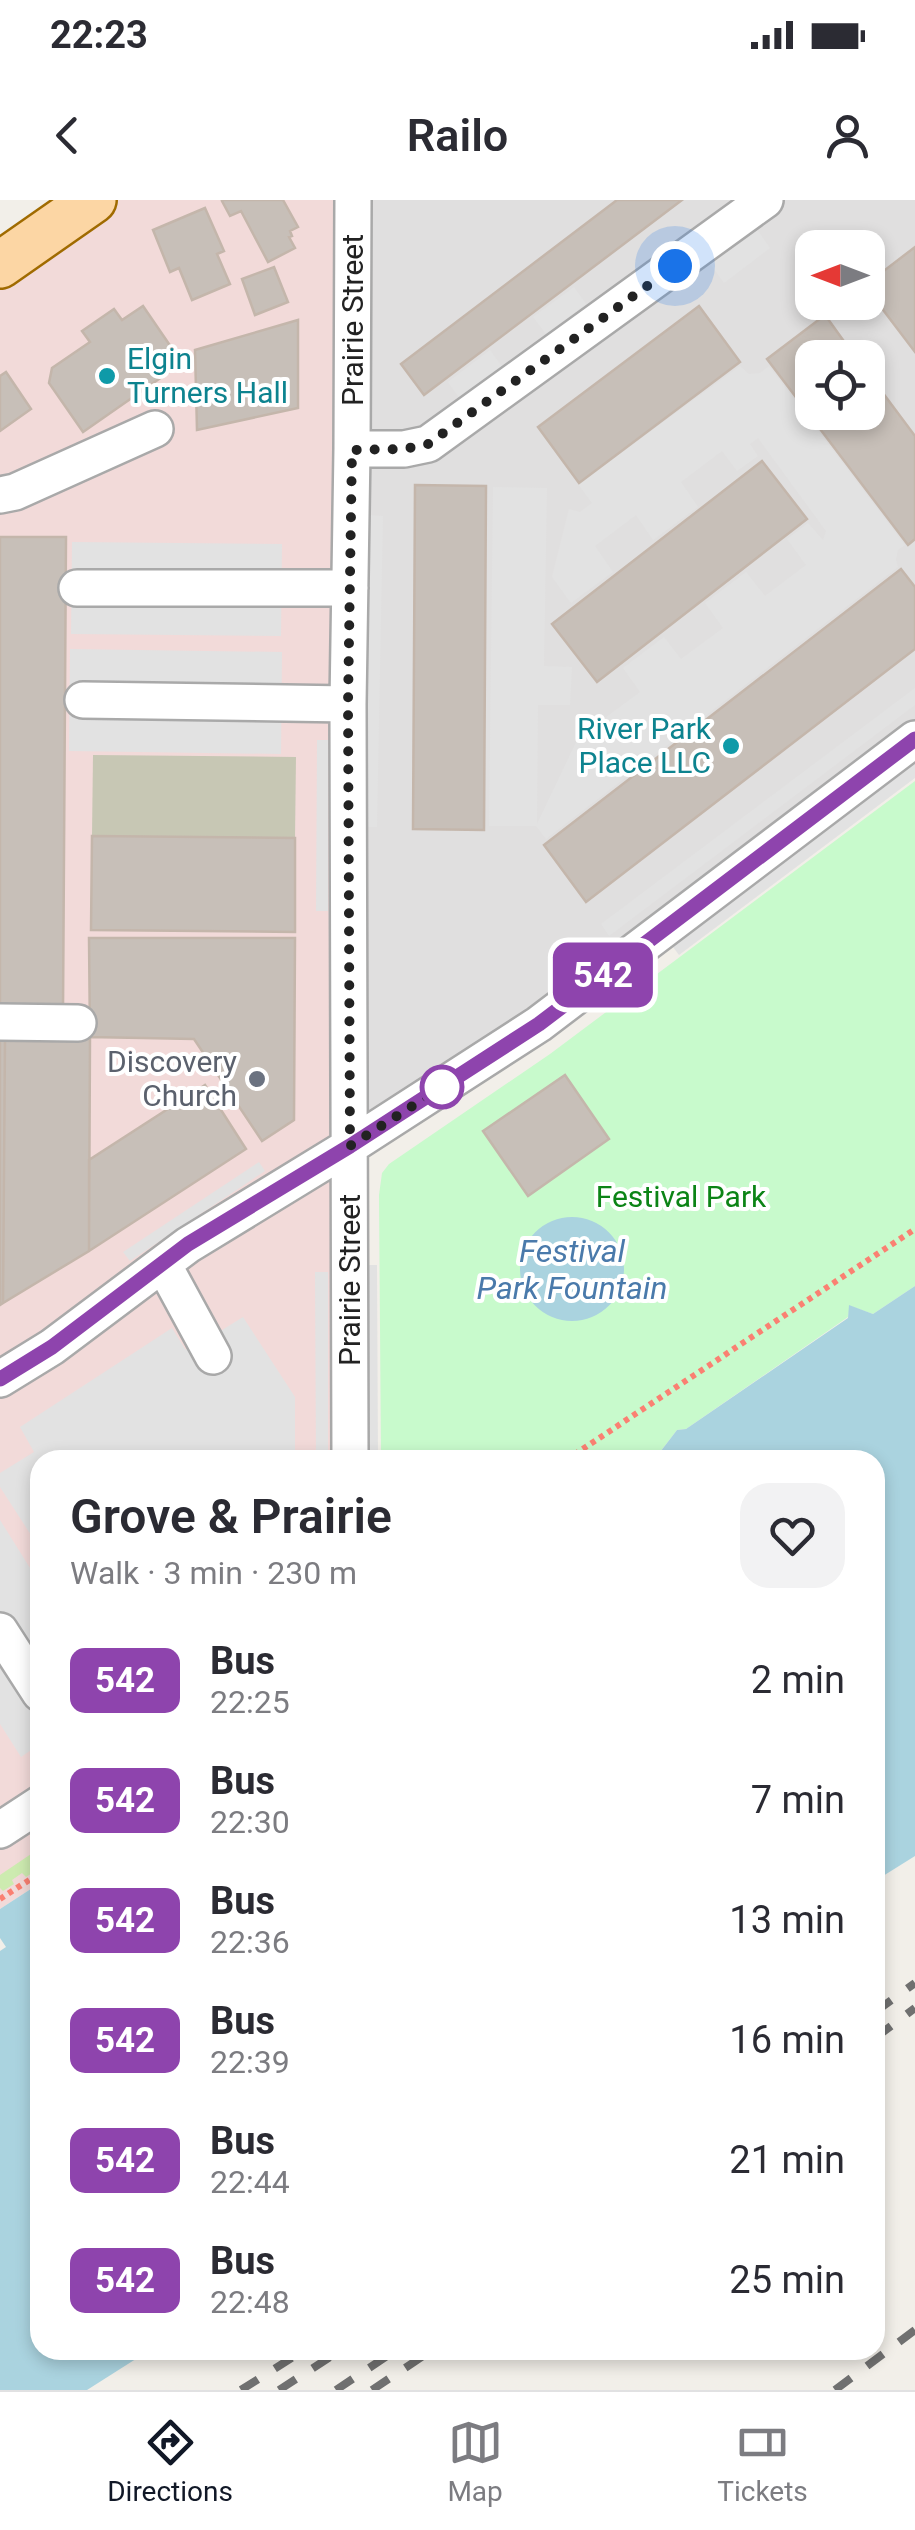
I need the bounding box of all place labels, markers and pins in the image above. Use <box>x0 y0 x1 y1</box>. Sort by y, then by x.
place label: Elgin Turners Hall <box>127 341 288 410</box>
marker: Elgin Turners Hall <box>96 365 118 387</box>
place label: River Park Place LLC <box>577 711 712 780</box>
marker: River Park Place LLC <box>720 735 742 757</box>
place label: Discovery Church <box>107 1044 237 1113</box>
unlabelled marker <box>421 1066 463 1108</box>
marker: Discovery Church <box>246 1068 268 1090</box>

